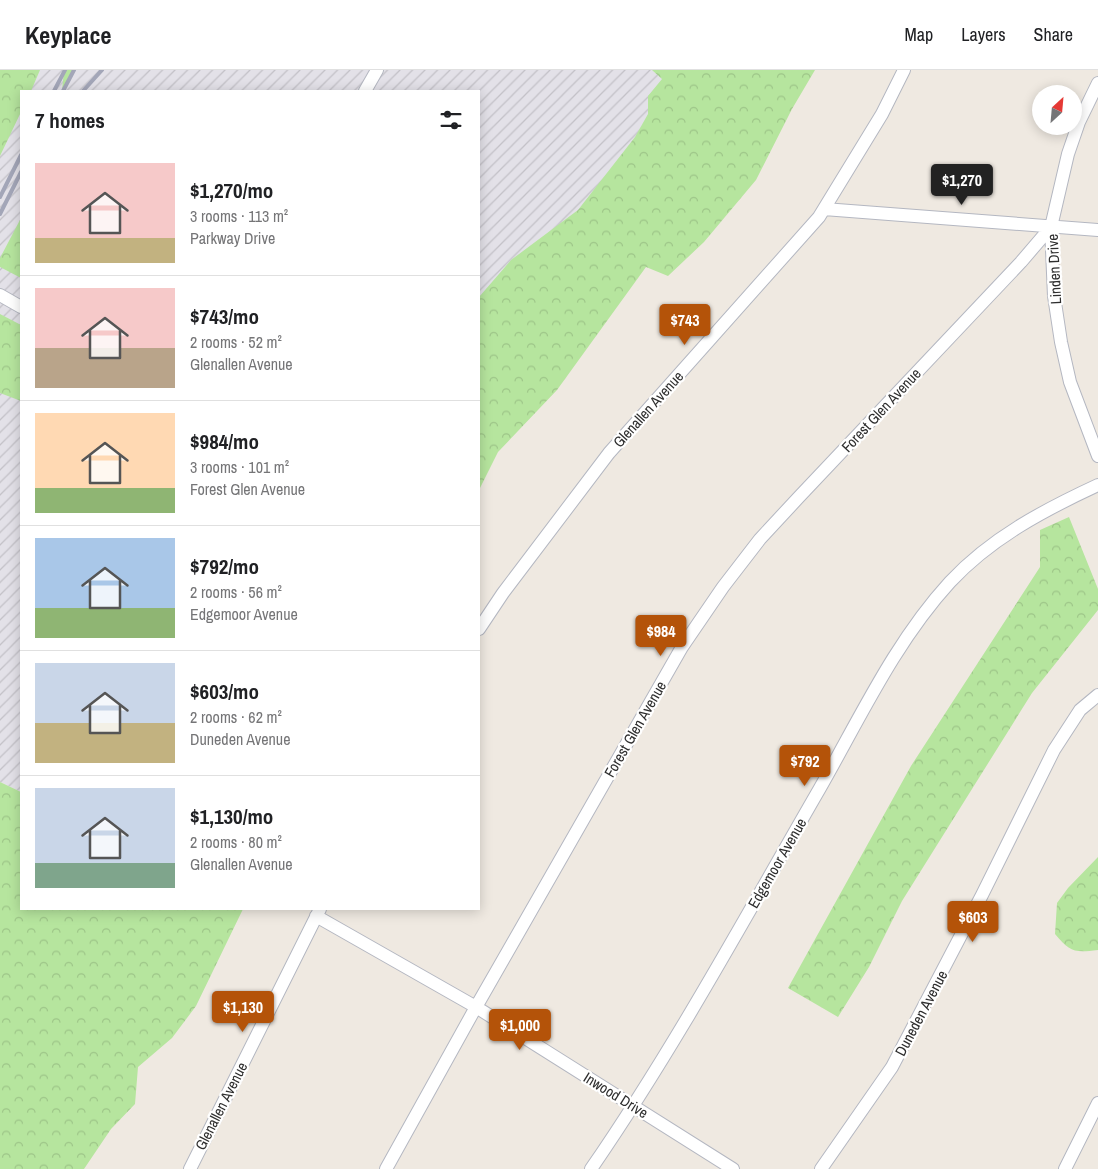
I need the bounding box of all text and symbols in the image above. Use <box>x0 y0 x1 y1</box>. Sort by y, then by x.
text: Keyplace <box>25 19 111 51</box>
text: Map <box>905 22 933 47</box>
text: Layers <box>961 22 1006 47</box>
text: Share <box>1034 22 1073 47</box>
north arrow <box>1032 85 1082 135</box>
map controls <box>1032 85 1082 135</box>
text: 7 homes <box>35 106 105 135</box>
icon: filters <box>437 106 465 134</box>
pin: $1,270 <box>921 164 1003 206</box>
text: $1,270 <box>942 169 982 191</box>
text: $1,270/mo <box>190 176 273 205</box>
icon: home <box>75 183 135 243</box>
text: 3 rooms · 113 m² <box>190 205 288 227</box>
text: Parkway Drive <box>190 227 275 249</box>
street label: Linden Drive <box>1042 233 1066 305</box>
text: $743/mo <box>190 302 259 331</box>
pin: $743 <box>655 304 715 346</box>
icon: home <box>75 308 135 368</box>
text: $743 <box>670 309 700 331</box>
text: 2 rooms · 52 m² <box>190 331 282 353</box>
text: Glenallen Avenue <box>190 353 293 375</box>
street label: Forest Glen Avenue <box>837 363 926 457</box>
street label: Glenallen Avenue <box>608 366 688 452</box>
text: $984/mo <box>190 427 259 456</box>
icon: home <box>75 433 135 493</box>
text: 3 rooms · 101 m² <box>190 456 289 478</box>
text: Forest Glen Avenue <box>190 478 305 500</box>
text: $792/mo <box>190 552 259 581</box>
icon: home <box>75 558 135 618</box>
text: 2 rooms · 56 m² <box>190 581 282 603</box>
text: Edgemoor Avenue <box>190 603 298 625</box>
pin: $984 <box>631 614 691 657</box>
text: $984 <box>646 620 676 642</box>
text: $603/mo <box>190 677 259 706</box>
street label: Forest Glen Avenue <box>599 677 671 781</box>
icon: home <box>75 683 135 743</box>
text: 2 rooms · 62 m² <box>190 706 282 728</box>
text: Duneden Avenue <box>190 728 290 750</box>
pin: $792 <box>775 744 835 787</box>
text: $792 <box>790 750 820 772</box>
text: $1,130/mo <box>190 802 273 831</box>
icon: home <box>75 808 135 868</box>
street label: Edgemoor Avenue <box>743 814 811 912</box>
text: 2 rooms · 80 m² <box>190 831 282 853</box>
text: Glenallen Avenue <box>190 853 293 875</box>
pin: $603 <box>943 900 1003 943</box>
text: $603 <box>958 906 988 928</box>
street label: Duneden Avenue <box>890 966 952 1060</box>
pin: $1,130 <box>202 990 284 1033</box>
text: $1,130 <box>223 996 263 1018</box>
pin: $1,000 <box>479 1008 561 1051</box>
text: $1,000 <box>500 1014 540 1036</box>
street label: Glenallen Avenue <box>190 1058 252 1154</box>
street label: Inwood Drive <box>580 1067 652 1123</box>

